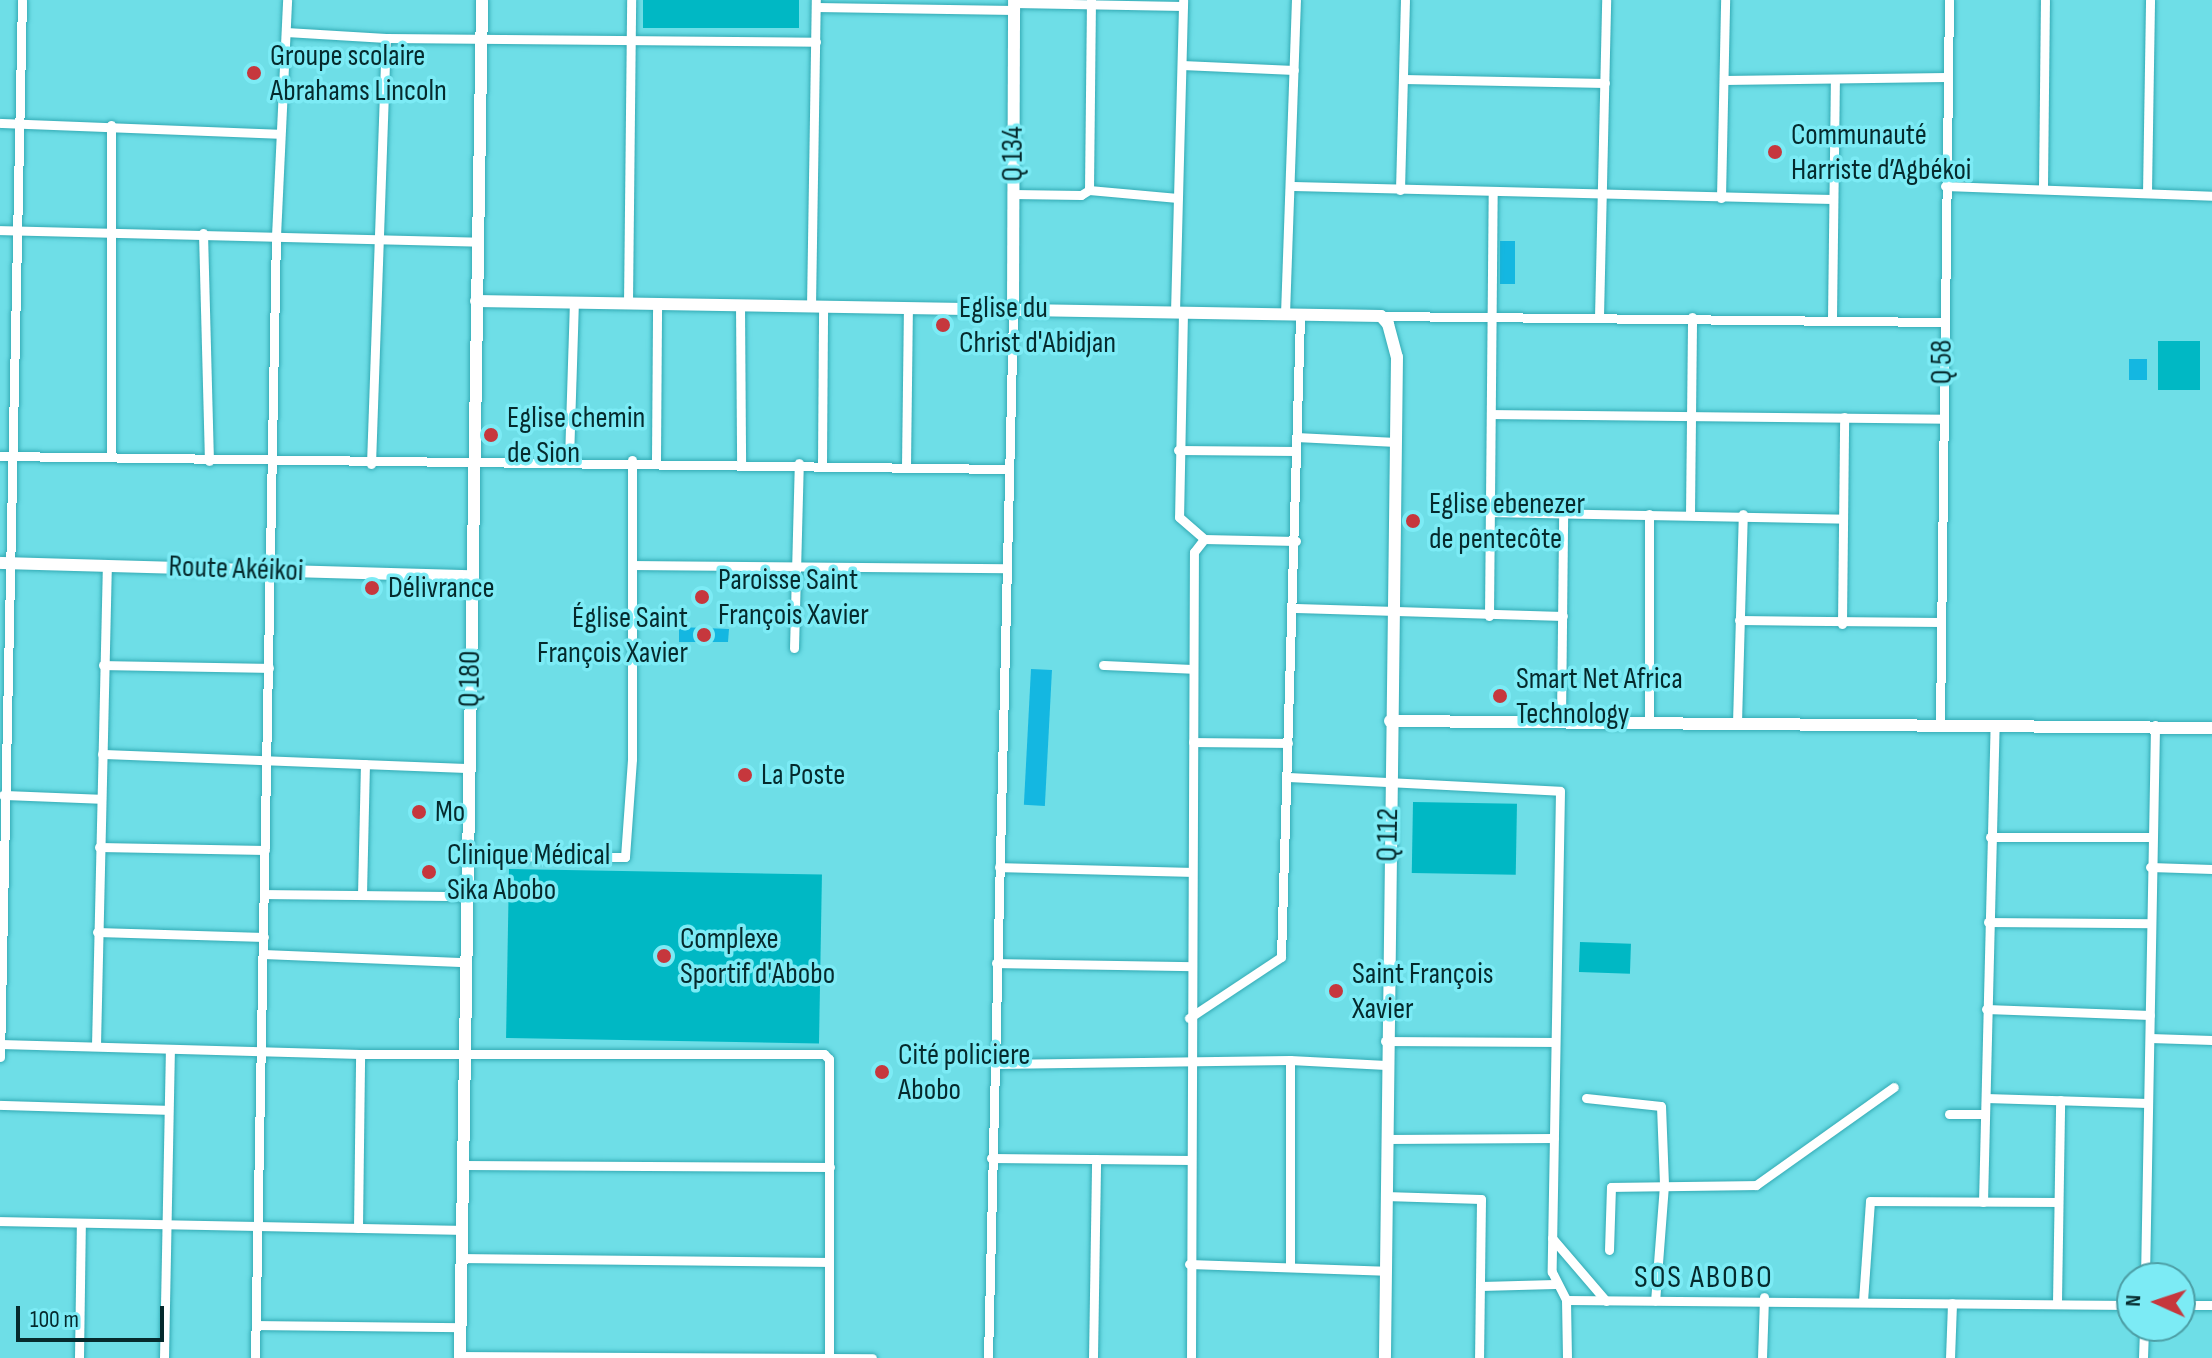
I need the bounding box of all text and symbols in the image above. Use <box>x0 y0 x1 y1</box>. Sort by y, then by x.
place label: Groupe scolaire Abrahams Lincoln <box>270 38 447 108</box>
marker: Groupe scolaire Abrahams Lincoln <box>245 64 263 82</box>
place label: Communauté Harriste d’Agbékoi <box>1791 117 1971 188</box>
street label: Q 134 <box>995 126 1031 182</box>
marker: Communauté Harriste d’Agbékoi <box>1766 143 1784 161</box>
place label: Eglise du Christ d'Abidjan <box>959 290 1116 360</box>
marker: Eglise du Christ d'Abidjan <box>934 316 952 334</box>
street label: Q 58 <box>1924 340 1960 384</box>
place label: Eglise chemin de Sion <box>507 400 645 470</box>
marker: Eglise chemin de Sion <box>482 426 500 444</box>
place label: Eglise ebenezer de pentecôte <box>1429 486 1585 556</box>
marker: Eglise ebenezer de pentecôte <box>1404 512 1422 530</box>
street label: Route Akéikoi <box>168 549 304 589</box>
place label: Paroisse Saint François Xavier <box>718 562 869 632</box>
place label: Délivrance <box>388 570 495 606</box>
marker: Délivrance <box>363 579 381 597</box>
marker: Paroisse Saint François Xavier <box>693 588 711 606</box>
place label: Église Saint François Xavier <box>537 600 688 670</box>
marker: Église Saint François Xavier <box>695 626 713 644</box>
street label: Q 180 <box>452 650 488 708</box>
place label: Smart Net Africa Technology <box>1516 661 1683 732</box>
marker: Smart Net Africa Technology <box>1491 687 1509 705</box>
place label: La Poste <box>761 757 845 793</box>
marker: La Poste <box>736 766 754 784</box>
place label: Mo <box>435 794 465 830</box>
marker: Mo <box>410 803 428 821</box>
street label: Q 112 <box>1370 808 1406 862</box>
place label: Clinique Médical Sika Abobo <box>447 837 610 908</box>
marker: Clinique Médical Sika Abobo <box>418 861 440 883</box>
place label: Complexe Sportif d'Abobo <box>680 921 835 992</box>
marker: Complexe Sportif d'Abobo <box>655 947 673 965</box>
place label: Saint François Xavier <box>1352 956 1493 1026</box>
marker: Saint François Xavier <box>1327 982 1345 1000</box>
place label: Cité policiere Abobo <box>898 1037 1030 1108</box>
marker: Cité policiere Abobo <box>873 1063 891 1081</box>
district label: SOS ABOBO <box>1634 1259 1774 1297</box>
north arrow <box>2116 1262 2196 1342</box>
scale bar <box>20 1290 168 1340</box>
text: N <box>2120 1294 2147 1307</box>
text: 100 m <box>30 1305 79 1334</box>

